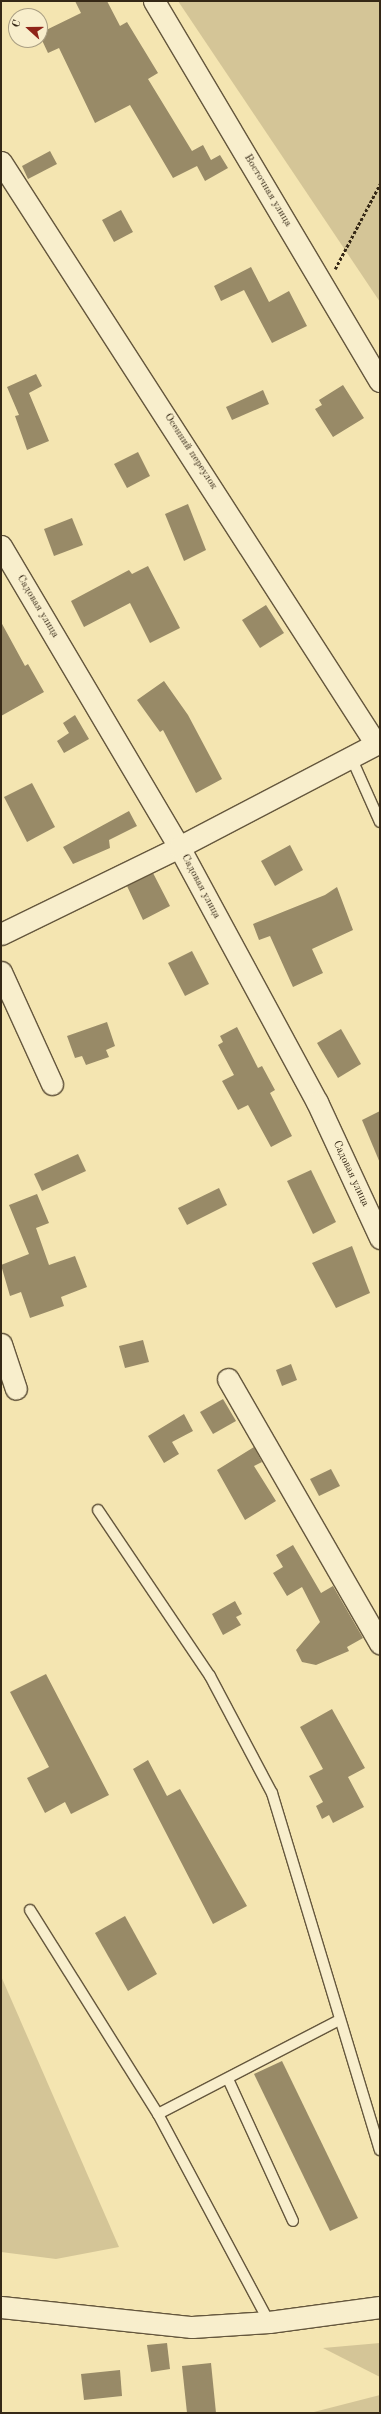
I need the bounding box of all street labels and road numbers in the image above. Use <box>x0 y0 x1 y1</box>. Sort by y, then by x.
street label: Восточная улица <box>240 152 294 230</box>
street label: Осенний переулок <box>160 411 220 493</box>
street label: Садовая улица <box>13 573 61 641</box>
street label: Садовая улица <box>177 852 223 922</box>
street label: Садовая улица <box>329 1139 371 1209</box>

